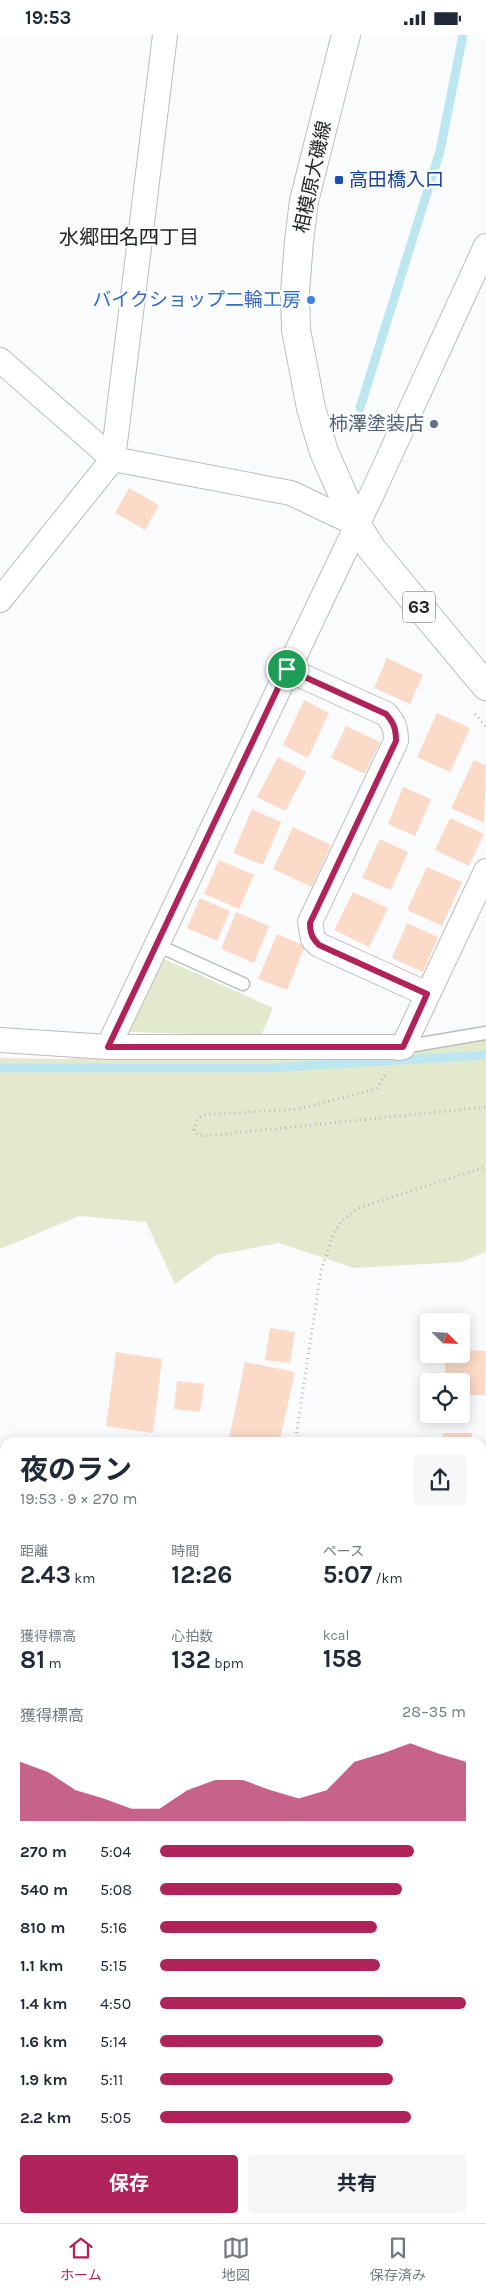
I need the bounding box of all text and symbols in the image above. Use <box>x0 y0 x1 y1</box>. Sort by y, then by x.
text: 19:53 <box>25 7 71 29</box>
street label: 相模原大磯線 <box>290 119 336 235</box>
place label: 高田橋入口 <box>349 169 444 191</box>
marker: 高田橋入口 <box>333 174 345 186</box>
district label: 水郷田名四丁目 <box>59 226 199 249</box>
place label: バイクショップ二輪工房 <box>92 289 301 311</box>
marker: バイクショップ二輪工房 <box>305 294 317 306</box>
place label: 柿澤塗装店 <box>329 413 424 435</box>
marker: 柿澤塗装店 <box>428 418 440 430</box>
road number: 63 <box>403 591 435 623</box>
pin <box>266 648 308 690</box>
icon: arrive <box>273 655 301 683</box>
north arrow <box>420 1313 470 1363</box>
map controls <box>420 1313 470 1423</box>
button: locate <box>420 1373 470 1423</box>
text: 夜のラン <box>20 1453 132 1486</box>
button: share <box>414 1454 466 1506</box>
text: 19:53 · 9 × 270 m <box>20 1489 138 1508</box>
text: 距離 <box>20 1543 48 1560</box>
text: 時間 <box>171 1543 199 1560</box>
text: ペース <box>323 1543 364 1560</box>
text: 2.43 <box>20 1560 71 1589</box>
text: 12:26 <box>171 1560 232 1589</box>
text: 5:07 <box>323 1560 372 1589</box>
text: km <box>71 1570 95 1587</box>
text: /km <box>372 1570 403 1587</box>
text: kcal <box>323 1627 349 1644</box>
text: 獲得標高 <box>20 1628 76 1645</box>
text: 心拍数 <box>171 1628 213 1645</box>
text: 158 <box>323 1644 362 1673</box>
text: 81 <box>20 1645 45 1674</box>
text: 132 <box>171 1645 211 1674</box>
text: m <box>45 1655 62 1672</box>
text: bpm <box>211 1655 244 1672</box>
text: 28–35 m <box>402 1702 466 1721</box>
text: 獲得標高 <box>20 1706 84 1725</box>
text: 270 m <box>20 1842 67 1861</box>
text: 5:04 <box>100 1842 131 1861</box>
text: 540 m <box>20 1880 68 1899</box>
text: 5:08 <box>100 1880 132 1899</box>
text: 810 m <box>20 1918 65 1937</box>
text: 5:16 <box>100 1918 127 1937</box>
text: 1.1 km <box>20 1956 64 1975</box>
text: 5:15 <box>100 1956 127 1975</box>
text: 1.4 km <box>20 1994 67 2013</box>
text: 4:50 <box>100 1994 131 2013</box>
text: 1.6 km <box>20 2032 68 2051</box>
text: 5:14 <box>100 2032 127 2051</box>
text: 1.9 km <box>20 2070 68 2089</box>
text: 5:11 <box>100 2070 123 2089</box>
text: 2.2 km <box>20 2108 72 2127</box>
text: 5:05 <box>100 2108 131 2127</box>
button: 保存 <box>20 2155 238 2213</box>
button: 共有 <box>248 2155 466 2213</box>
tab: ホーム <box>60 2234 102 2284</box>
tab: 地図 <box>222 2234 250 2284</box>
tab: 保存済み <box>370 2234 426 2284</box>

